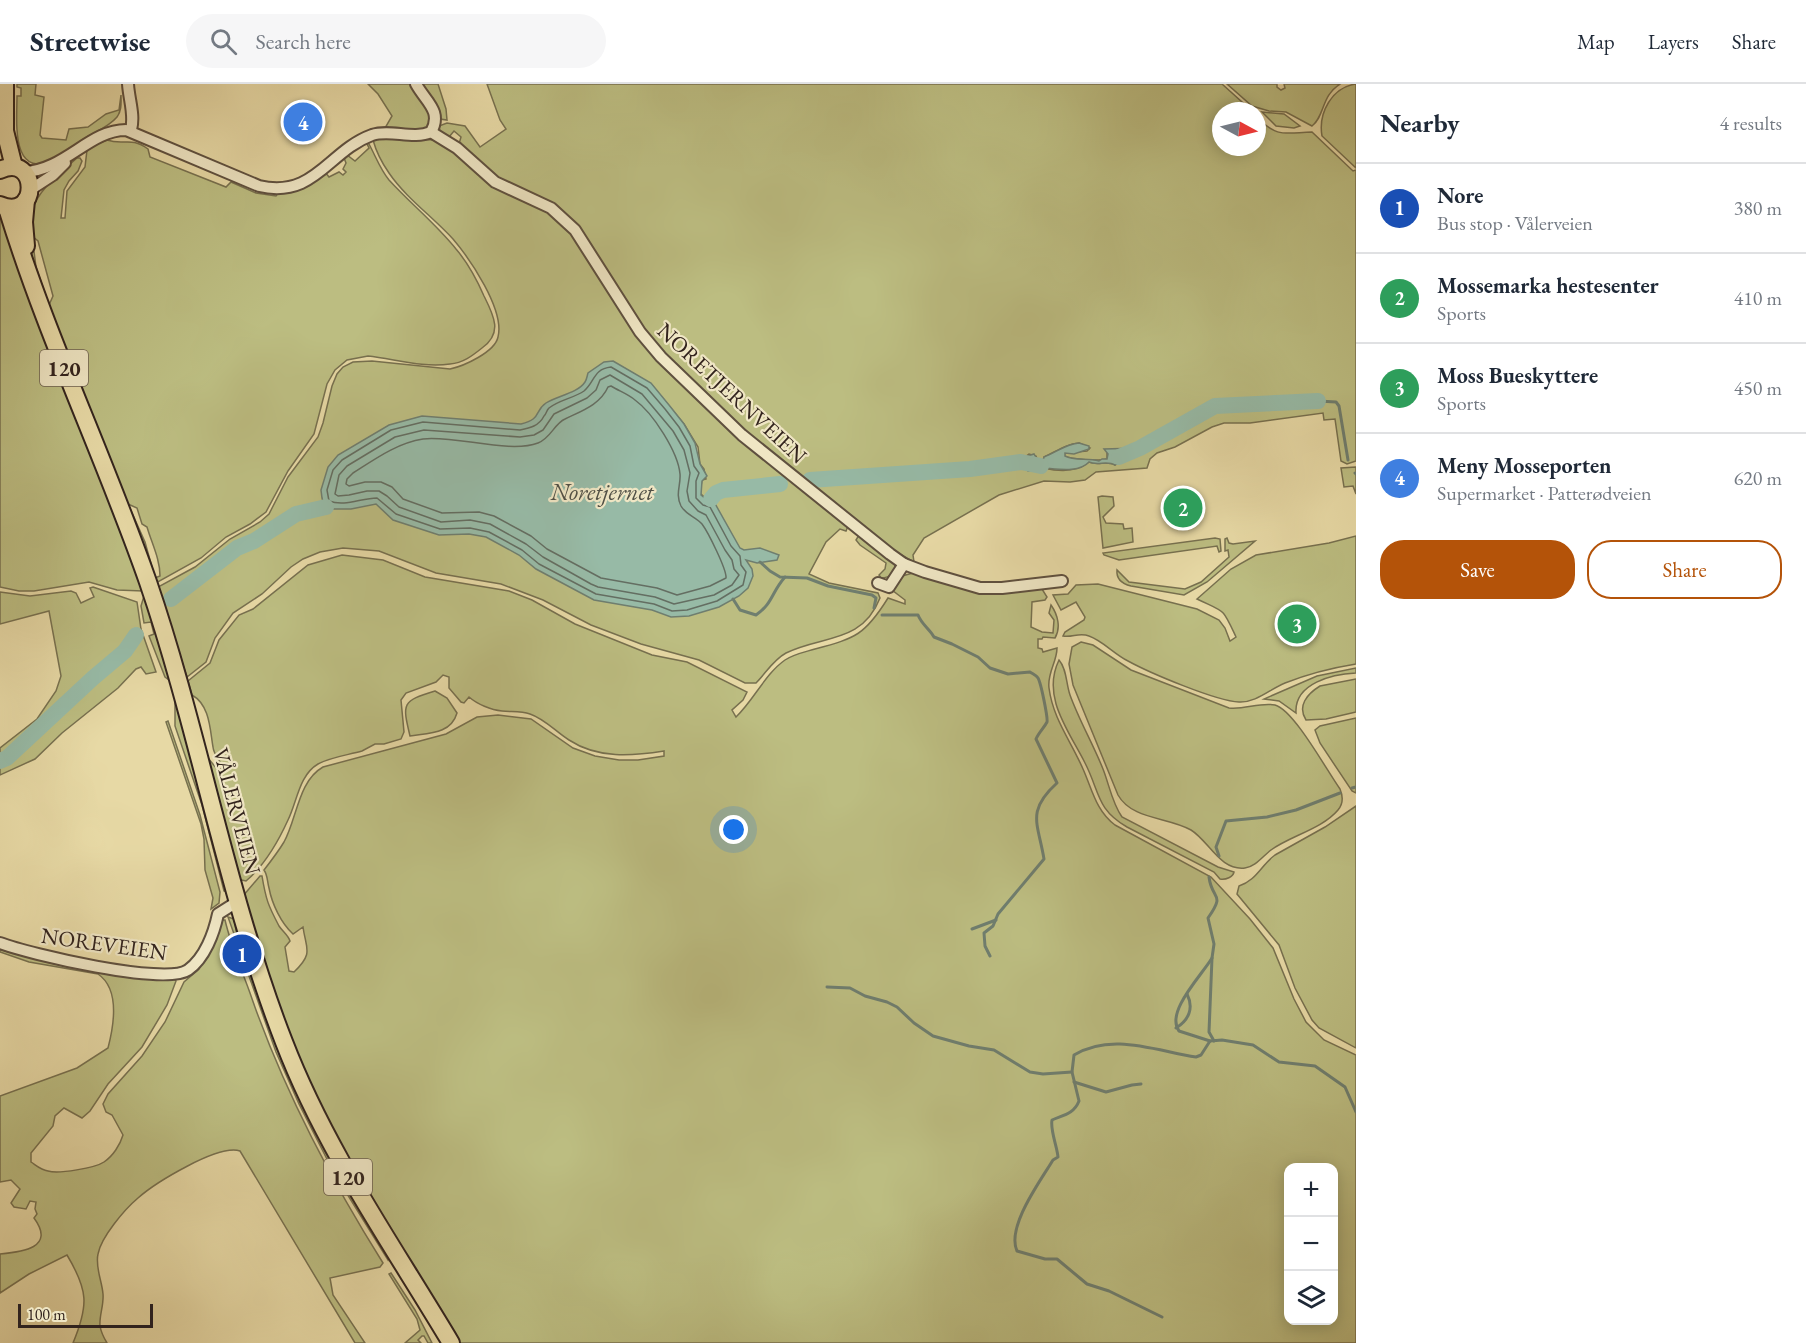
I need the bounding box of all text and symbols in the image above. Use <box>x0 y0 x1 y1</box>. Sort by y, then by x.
search box <box>186 14 606 68</box>
text: Streetwise <box>30 23 150 59</box>
icon: search <box>207 25 240 58</box>
text: Search here <box>255 27 351 56</box>
text: Map <box>1577 28 1615 55</box>
text: Layers <box>1648 28 1699 55</box>
text: Share <box>1732 28 1776 55</box>
pin: 4 <box>284 99 322 144</box>
north arrow <box>1212 102 1266 156</box>
text: Nearby <box>1380 106 1460 140</box>
text: 4 results <box>1719 110 1782 136</box>
text: Nore <box>1437 181 1483 210</box>
text: 1 <box>1394 195 1405 221</box>
text: 380 m <box>1734 195 1782 221</box>
text: Bus stop · Vålerveien <box>1437 210 1593 236</box>
text: Mossemarka hestesenter <box>1437 271 1659 300</box>
text: 2 <box>1394 285 1405 311</box>
text: 410 m <box>1734 285 1782 311</box>
text: Sports <box>1437 300 1486 326</box>
street label: NORETJERNVEIEN <box>651 316 813 470</box>
road number: 120 <box>40 350 88 386</box>
text: Moss Bueskyttere <box>1437 361 1598 390</box>
text: 3 <box>1394 375 1405 401</box>
text: 450 m <box>1734 375 1782 401</box>
text: Sports <box>1437 390 1486 416</box>
text: Meny Mosseporten <box>1437 451 1612 480</box>
text: 4 <box>1394 465 1405 491</box>
text: 620 m <box>1734 465 1782 491</box>
water label: Noretjernet <box>549 476 655 507</box>
text: Supermarket · Patterødveien <box>1437 480 1652 506</box>
pin: 2 <box>1164 486 1202 530</box>
button: Save <box>1380 540 1575 599</box>
button: Share <box>1587 540 1782 599</box>
pin: 3 <box>1278 602 1316 646</box>
street label: VÅLERVEIEN <box>206 744 268 878</box>
your location <box>719 815 748 844</box>
street label: NOREVEIEN <box>39 921 169 967</box>
pin: 1 <box>222 932 262 976</box>
road number: 120 <box>324 1159 372 1195</box>
map controls <box>1284 1163 1338 1325</box>
button: + <box>1284 1163 1338 1217</box>
button: − <box>1284 1217 1338 1271</box>
button: layers <box>1284 1271 1338 1325</box>
scale bar <box>18 1301 153 1328</box>
text: 100 m <box>27 1304 66 1325</box>

